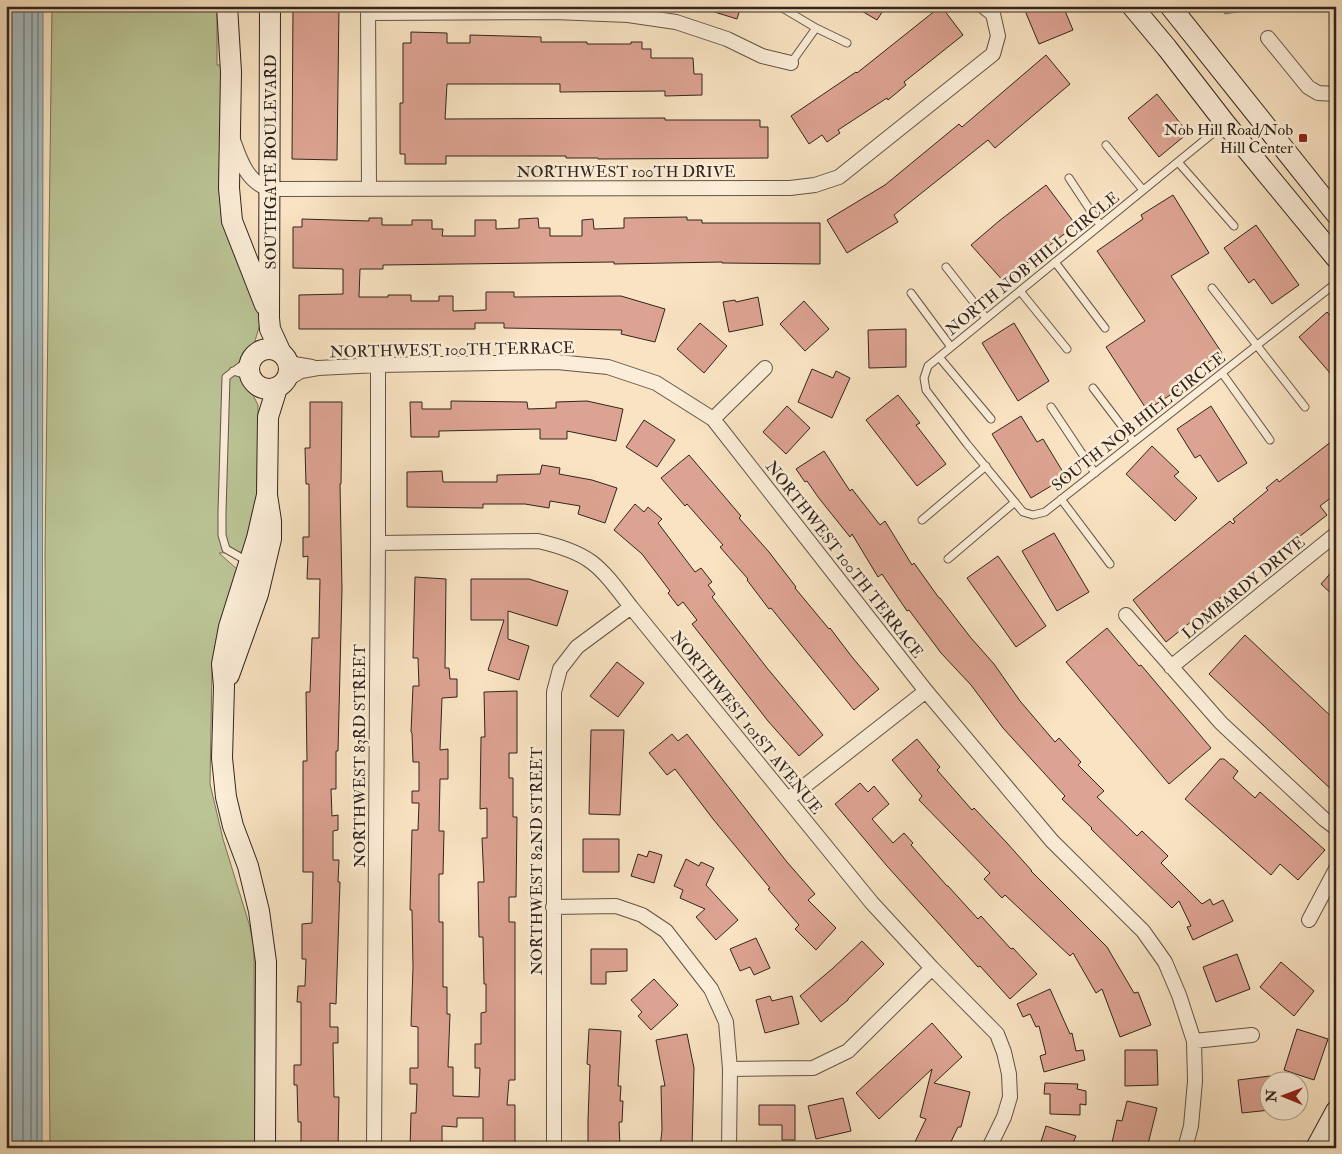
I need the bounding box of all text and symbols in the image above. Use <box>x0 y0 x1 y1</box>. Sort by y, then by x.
street label: SOUTHGATE BOULEVARD <box>261 55 281 269</box>
place label: Nob Hill Road/Nob Hill Center <box>1164 120 1293 158</box>
marker: Nob Hill Road/Nob Hill Center <box>1297 132 1309 144</box>
street label: NORTHWEST 100TH DRIVE <box>517 162 735 182</box>
street label: NORTH NOB HILL CIRCLE <box>942 188 1123 340</box>
street label: NORTHWEST 100TH TERRACE <box>329 338 575 362</box>
street label: SOUTH NOB HILL CIRCLE <box>1048 348 1229 496</box>
street label: NORTHWEST 100TH TERRACE <box>761 457 927 662</box>
street label: LOMBARDY DRIVE <box>1178 532 1309 644</box>
street label: NORTHWEST 101ST AVENUE <box>666 627 826 818</box>
street label: NORTHWEST 83RD STREET <box>350 644 370 868</box>
street label: NORTHWEST 82ND STREET <box>527 747 547 975</box>
north arrow <box>1260 1072 1310 1122</box>
text: N <box>1263 1089 1280 1103</box>

